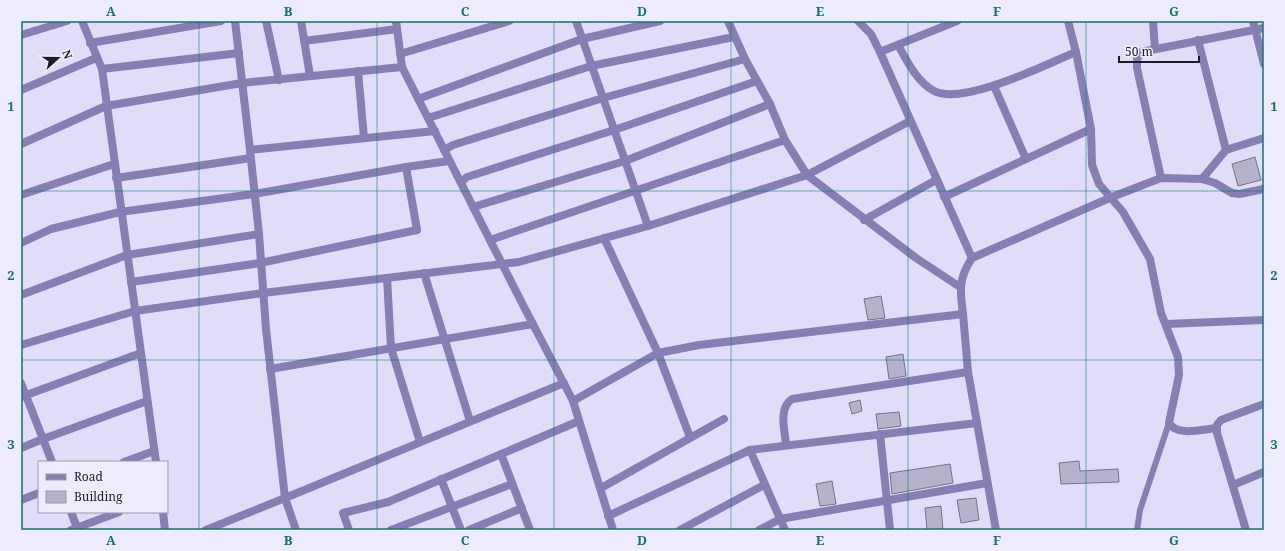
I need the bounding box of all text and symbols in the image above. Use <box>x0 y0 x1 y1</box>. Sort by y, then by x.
text: A <box>106 2 116 20</box>
text: B <box>284 2 293 20</box>
text: C <box>461 2 470 20</box>
text: D <box>637 2 647 20</box>
text: E <box>816 2 825 20</box>
text: F <box>993 2 1001 20</box>
text: G <box>1169 2 1179 20</box>
north arrow <box>38 38 78 78</box>
scale bar <box>1119 38 1199 64</box>
text: 50 m <box>1125 43 1153 60</box>
text: N <box>59 48 76 61</box>
text: 1 <box>7 97 15 115</box>
text: 1 <box>1270 97 1278 115</box>
text: 2 <box>7 266 15 284</box>
text: 2 <box>1270 266 1278 284</box>
text: 3 <box>7 435 15 453</box>
text: 3 <box>1270 435 1278 453</box>
legend <box>38 461 168 513</box>
text: Road <box>74 468 104 485</box>
text: Building <box>74 488 123 505</box>
text: A <box>106 531 116 549</box>
text: B <box>284 531 293 549</box>
text: C <box>461 531 470 549</box>
text: D <box>637 531 647 549</box>
text: E <box>816 531 825 549</box>
text: F <box>993 531 1001 549</box>
text: G <box>1169 531 1179 549</box>

